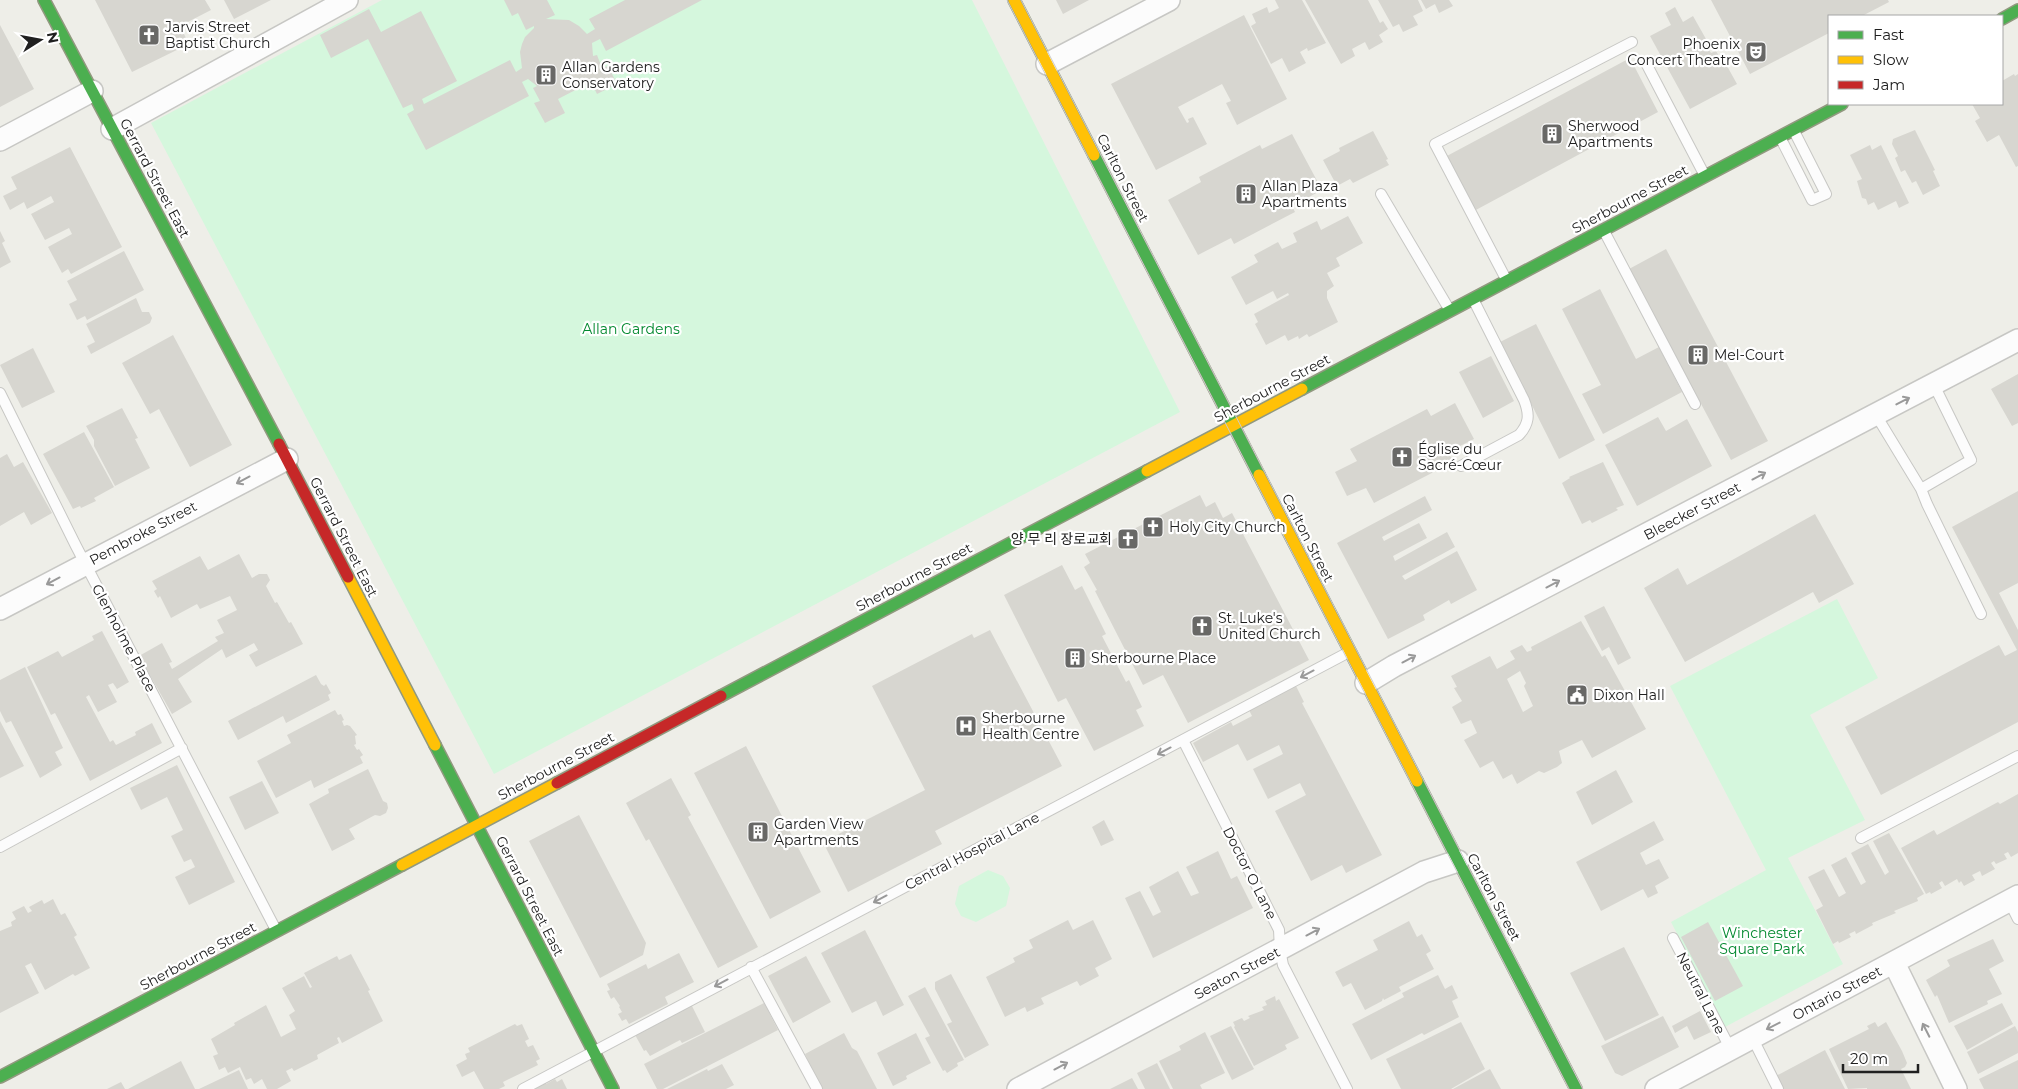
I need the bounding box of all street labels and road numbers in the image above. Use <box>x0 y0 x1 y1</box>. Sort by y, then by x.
street label: Gerrard Street East <box>116 115 194 241</box>
street label: Carlton Street <box>1093 131 1153 226</box>
street label: Sherbourne Street <box>1569 161 1692 237</box>
street label: Sherbourne Street <box>1211 350 1334 426</box>
street label: Gerrard Street East <box>306 474 382 600</box>
street label: Bleecker Street <box>1640 478 1744 544</box>
street label: Carlton Street <box>1278 491 1338 586</box>
street label: Pembroke Street <box>86 497 200 569</box>
street label: Sherbourne Street <box>853 539 976 615</box>
street label: Glenholme Place <box>88 581 160 695</box>
street label: Sherbourne Street <box>495 728 618 804</box>
street label: Central Hospital Lane <box>902 808 1042 894</box>
street label: Doctor O Lane <box>1219 824 1281 922</box>
street label: Gerrard Street East <box>492 833 568 959</box>
street label: Carlton Street <box>1463 850 1525 944</box>
street label: Sherbourne Street <box>137 918 260 994</box>
street label: Seaton Street <box>1191 943 1283 1003</box>
street label: Neutral Lane <box>1673 949 1729 1037</box>
street label: Ontario Street <box>1789 962 1885 1024</box>

